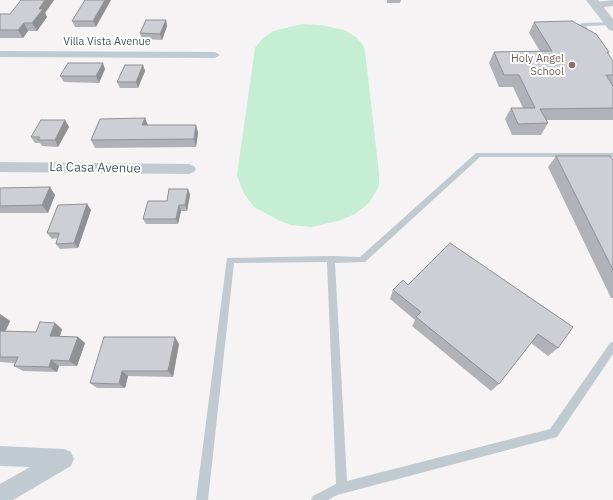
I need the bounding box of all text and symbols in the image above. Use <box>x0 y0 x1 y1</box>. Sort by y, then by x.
street label: Villa Vista Avenue <box>63 35 151 49</box>
place label: Holy Angel School <box>511 52 564 78</box>
marker: Holy Angel School <box>567 60 577 70</box>
street label: La Casa Avenue <box>49 159 141 177</box>

